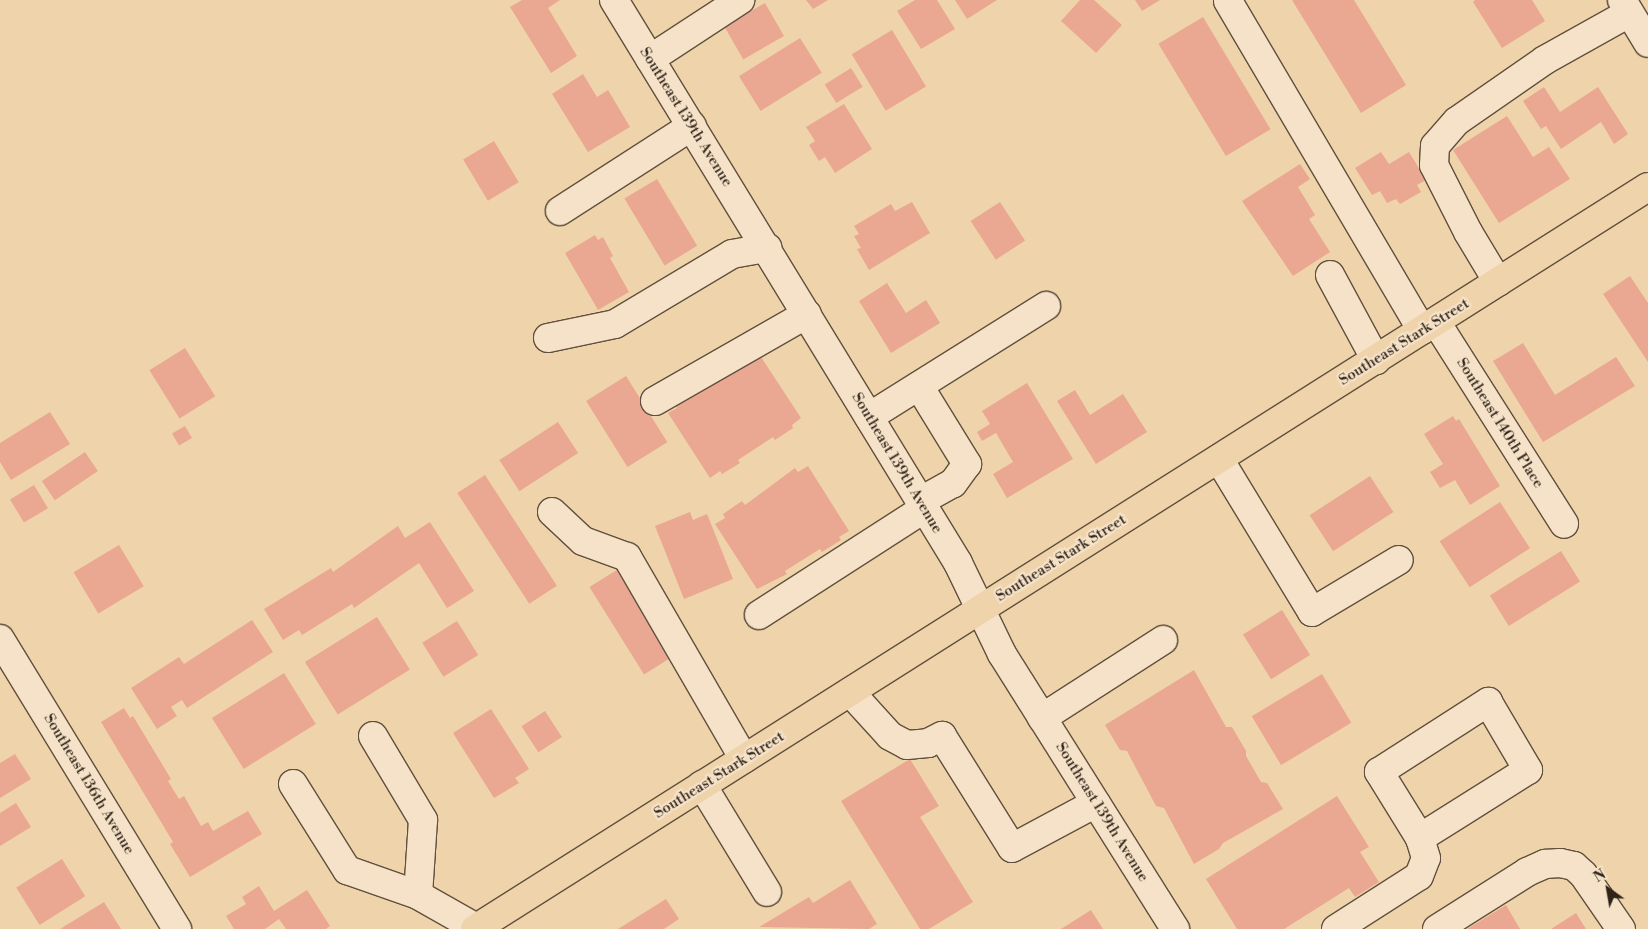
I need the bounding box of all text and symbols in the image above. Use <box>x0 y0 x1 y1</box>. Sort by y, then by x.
street label: Southeast 139th Avenue <box>636 44 736 190</box>
street label: Southeast Stark Street <box>1336 295 1472 389</box>
street label: Southeast 140th Place <box>1453 355 1547 491</box>
street label: Southeast 139th Avenue <box>848 389 946 537</box>
street label: Southeast Stark Street <box>993 511 1129 605</box>
street label: Southeast 136th Avenue <box>40 710 138 858</box>
street label: Southeast Stark Street <box>651 728 787 822</box>
street label: Southeast 139th Avenue <box>1052 739 1152 885</box>
north arrow <box>1583 864 1633 914</box>
text: N <box>1591 866 1610 887</box>

